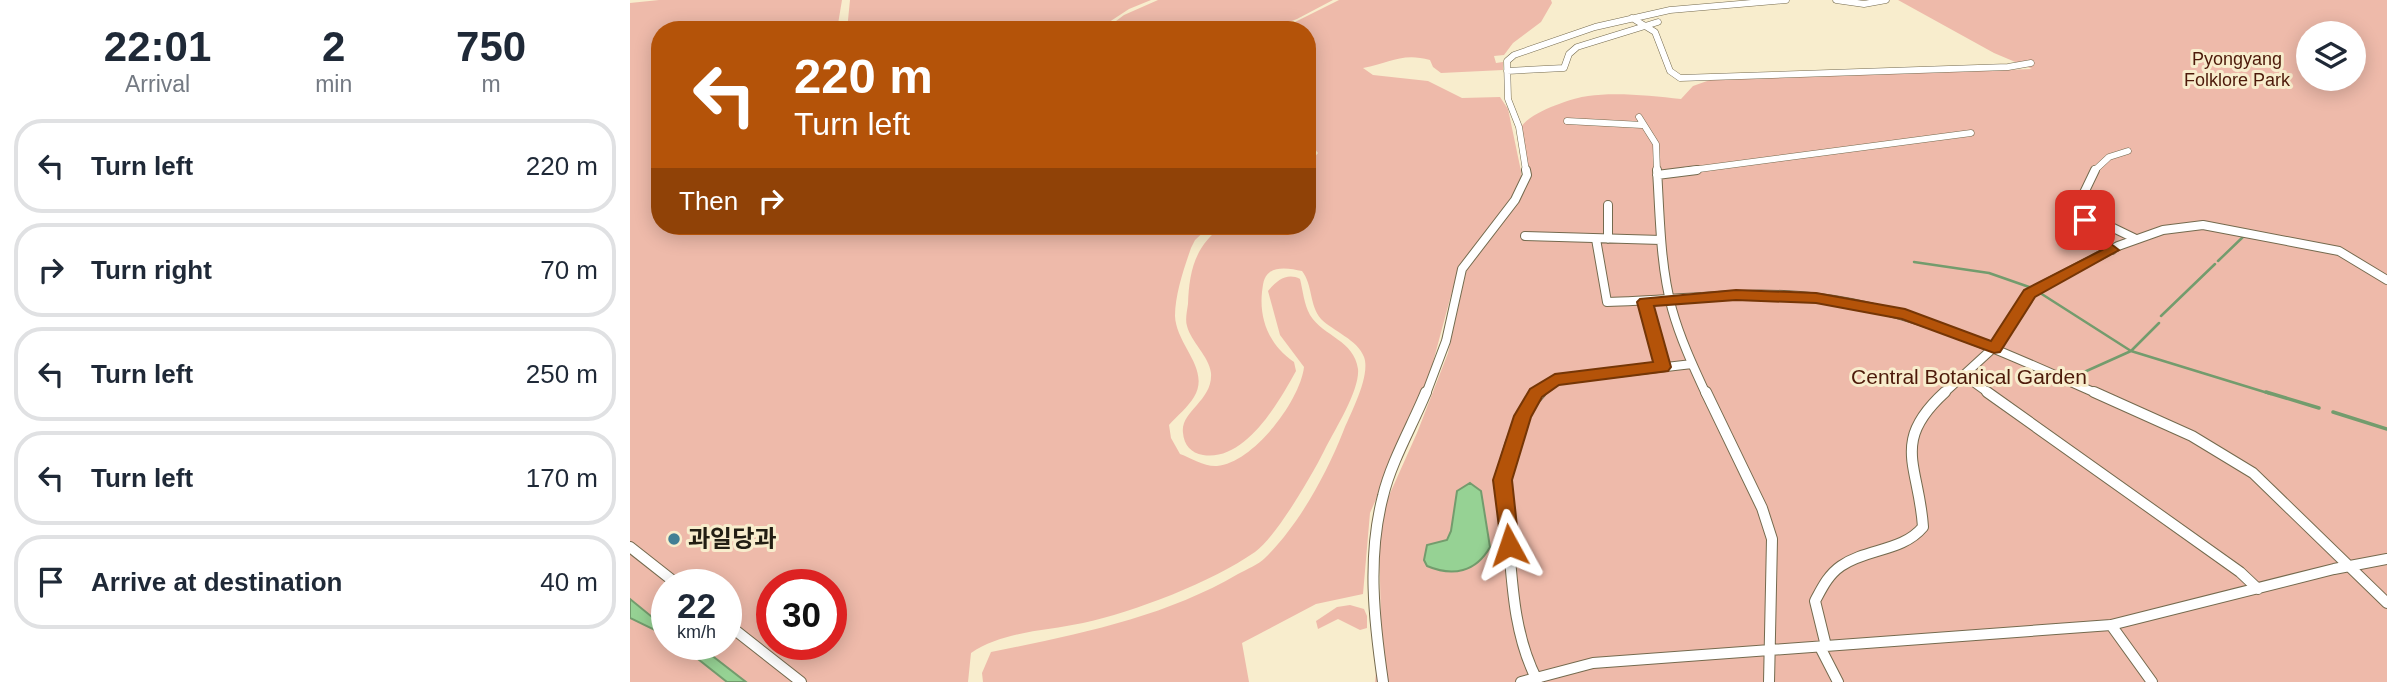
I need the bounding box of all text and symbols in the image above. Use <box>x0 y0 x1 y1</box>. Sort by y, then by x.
map controls <box>2296 21 2366 91</box>
button: layers <box>2296 21 2366 91</box>
text: 22:01 <box>104 23 211 70</box>
text: 2 <box>322 23 345 70</box>
text: 750 <box>456 23 526 70</box>
icon: left <box>679 49 770 140</box>
text: 220 m <box>794 49 933 103</box>
park label: Pyongyang Folklore Park <box>2184 49 2291 90</box>
text: Arrival <box>125 71 190 97</box>
text: min <box>315 71 352 97</box>
text: m <box>482 71 501 97</box>
text: Turn left <box>794 106 910 142</box>
icon: left <box>32 147 70 185</box>
text: Turn left <box>91 151 193 181</box>
text: 220 m <box>526 151 598 181</box>
icon: right <box>752 182 790 220</box>
text: Then <box>679 186 738 216</box>
pin <box>2055 190 2115 250</box>
icon: arrive <box>2066 201 2104 239</box>
icon: right <box>32 251 70 289</box>
text: Turn right <box>91 255 212 285</box>
text: 70 m <box>540 255 598 285</box>
icon: left <box>32 355 70 393</box>
text: Turn left <box>91 359 193 389</box>
text: 250 m <box>526 359 598 389</box>
park label: Central Botanical Garden <box>1851 365 2087 388</box>
icon: left <box>32 459 70 497</box>
text: Turn left <box>91 463 193 493</box>
text: 170 m <box>526 463 598 493</box>
position arrow <box>1472 508 1546 582</box>
place label: 과일당과 <box>688 525 776 552</box>
marker: 과일당과 <box>666 531 682 547</box>
icon: arrive <box>32 563 70 601</box>
text: Arrive at destination <box>91 567 342 597</box>
text: 40 m <box>540 567 598 597</box>
speed limit sign: 30 <box>756 569 847 660</box>
text: 22 <box>677 586 716 625</box>
text: km/h <box>677 622 716 642</box>

